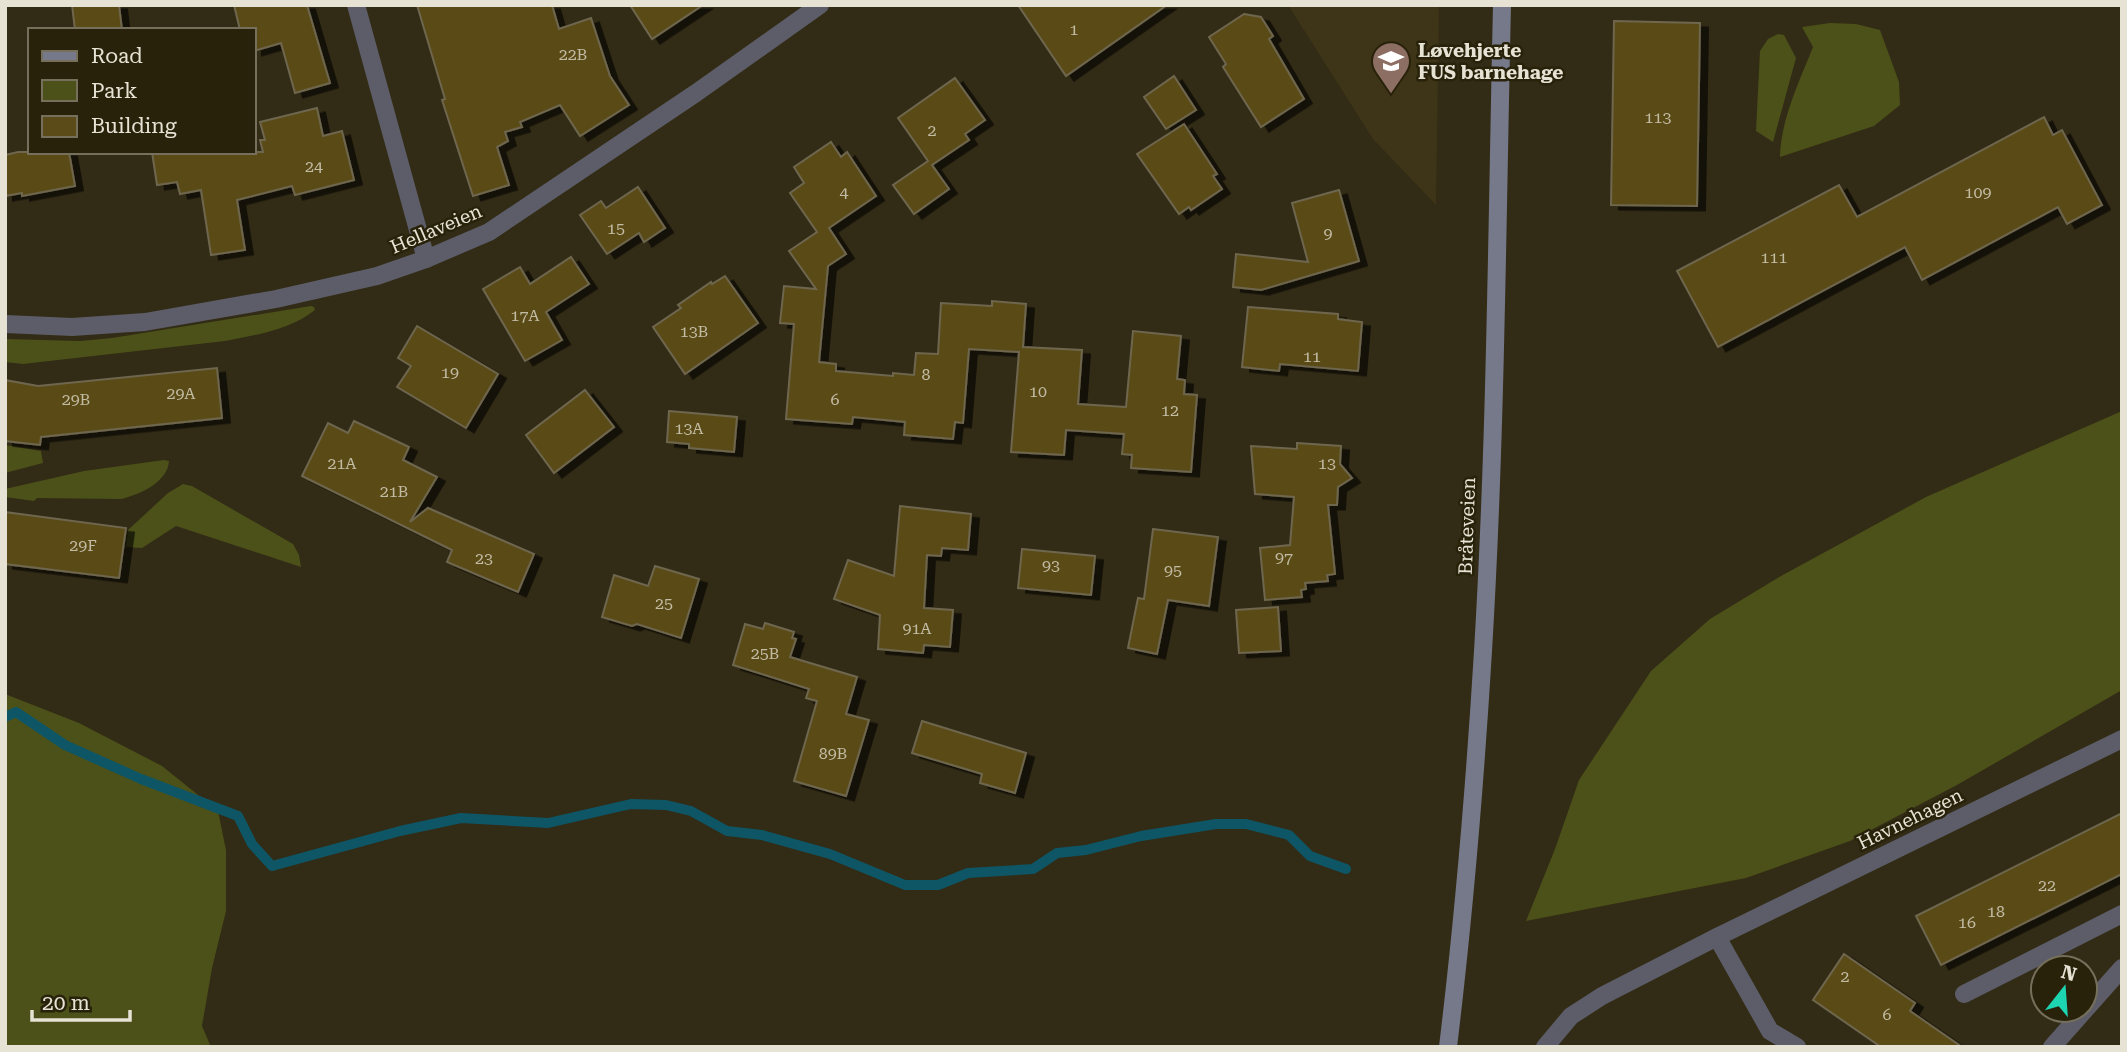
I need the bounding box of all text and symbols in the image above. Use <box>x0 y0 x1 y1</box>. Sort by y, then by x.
house number: 1 <box>1070 20 1079 39</box>
legend <box>28 28 256 154</box>
place label: Løvehjerte FUS barnehage <box>1418 39 1564 84</box>
school or university icon: Løvehjerte FUS barnehage <box>1370 40 1412 95</box>
text: Road <box>91 44 143 68</box>
house number: 22B <box>559 45 587 64</box>
text: Park <box>91 79 137 103</box>
house number: 113 <box>1645 108 1671 127</box>
text: Building <box>91 114 177 138</box>
house number: 2 <box>928 121 937 140</box>
house number: 24 <box>305 157 323 176</box>
house number: 4 <box>840 183 849 202</box>
house number: 109 <box>1965 183 1991 202</box>
street label: Hellaveien <box>387 199 485 259</box>
house number: 15 <box>607 219 625 238</box>
house number: 9 <box>1324 224 1333 243</box>
house number: 111 <box>1761 248 1787 267</box>
house number: 17A <box>510 306 540 325</box>
house number: 13B <box>680 322 708 341</box>
house number: 11 <box>1303 347 1321 366</box>
house number: 19 <box>441 363 459 382</box>
house number: 8 <box>922 365 931 384</box>
house number: 10 <box>1029 382 1047 401</box>
house number: 29A <box>166 384 196 403</box>
house number: 29B <box>62 390 90 409</box>
house number: 6 <box>831 390 840 409</box>
house number: 12 <box>1161 401 1179 420</box>
house number: 13A <box>674 419 704 438</box>
house number: 21A <box>327 454 357 473</box>
house number: 13 <box>1318 454 1336 473</box>
street label: Bråteveien <box>1454 477 1480 575</box>
house number: 21B <box>380 482 408 501</box>
house number: 29F <box>69 536 97 555</box>
house number: 97 <box>1275 548 1293 567</box>
house number: 23 <box>475 549 493 568</box>
house number: 93 <box>1042 556 1060 575</box>
house number: 95 <box>1164 561 1182 580</box>
house number: 25 <box>655 594 673 613</box>
house number: 91A <box>902 619 932 638</box>
house number: 25B <box>751 644 779 663</box>
house number: 89B <box>819 744 847 763</box>
street label: Havnehagen <box>1853 784 1967 854</box>
house number: 22 <box>2038 876 2056 895</box>
house number: 18 <box>1987 902 2005 921</box>
house number: 16 <box>1958 913 1976 932</box>
north arrow <box>2029 954 2099 1024</box>
text: N <box>2058 960 2080 986</box>
house number: 2 <box>1841 967 1850 986</box>
scale bar <box>32 978 130 1022</box>
text: 20 m <box>42 991 90 1015</box>
house number: 6 <box>1883 1005 1892 1024</box>

